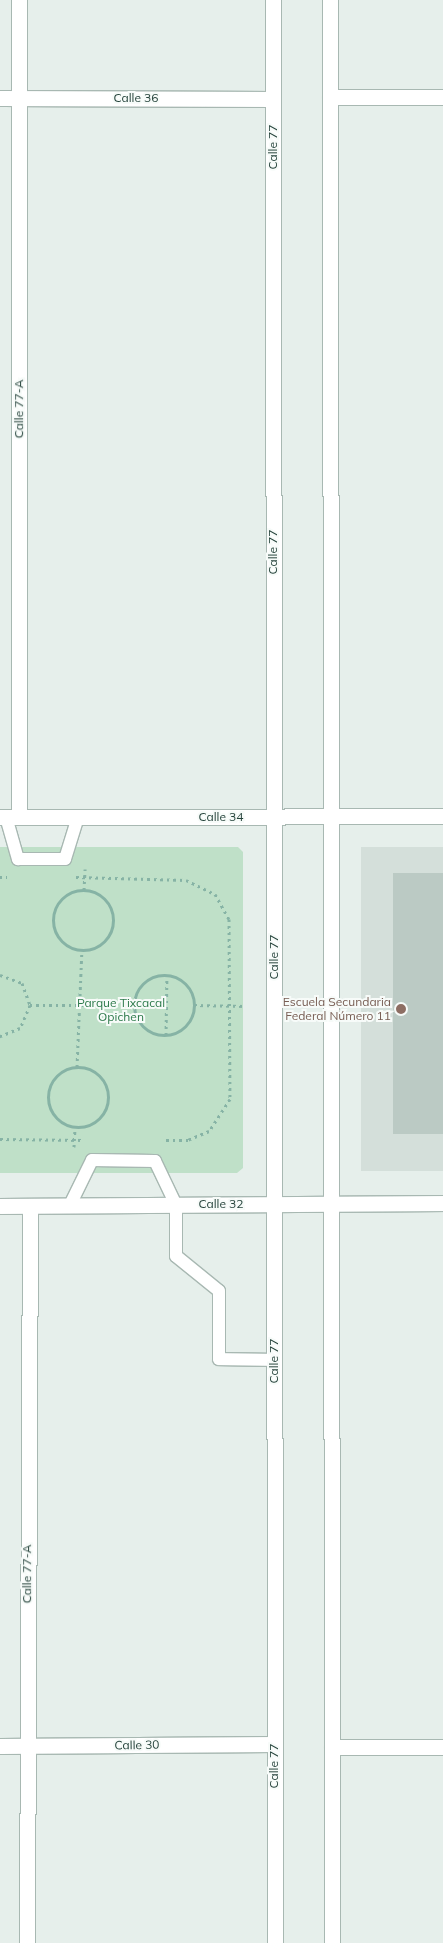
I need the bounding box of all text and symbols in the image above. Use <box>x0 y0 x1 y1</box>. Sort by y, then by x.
street label: Calle 36 <box>114 91 158 105</box>
street label: Calle 77 <box>266 125 280 169</box>
street label: Calle 77-A <box>12 380 26 438</box>
street label: Calle 77 <box>266 530 280 574</box>
street label: Calle 34 <box>199 810 243 824</box>
street label: Calle 77 <box>267 935 281 979</box>
place label: Escuela Secundaria Federal Número 11 <box>283 995 391 1023</box>
park label: Parque Tixcacal Opichen <box>77 996 165 1024</box>
marker: Escuela Secundaria Federal Número 11 <box>395 1003 407 1015</box>
street label: Calle 32 <box>199 1197 243 1211</box>
street label: Calle 77 <box>267 1339 281 1383</box>
street label: Calle 77-A <box>20 1545 34 1603</box>
street label: Calle 30 <box>114 1737 160 1753</box>
street label: Calle 77 <box>267 1744 281 1788</box>

